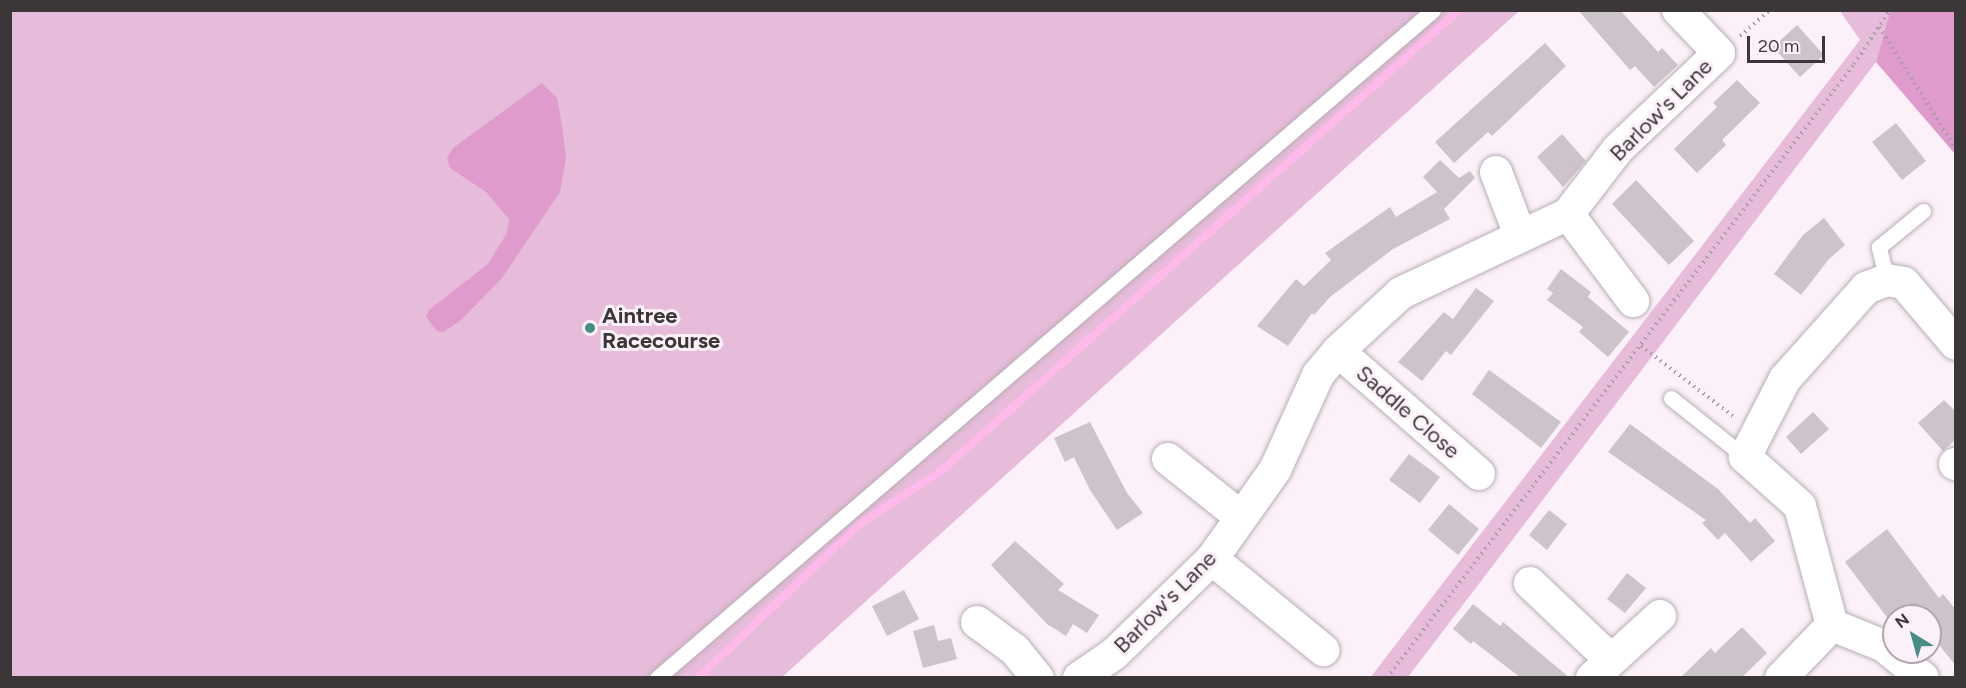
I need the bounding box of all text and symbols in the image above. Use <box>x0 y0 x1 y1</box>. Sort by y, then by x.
scale bar <box>1750 24 1828 62</box>
text: 20 m <box>1758 35 1799 57</box>
street label: Barlow's Lane <box>1604 53 1718 167</box>
place label: Aintree Racecourse <box>602 302 720 354</box>
marker: Aintree Racecourse <box>583 321 597 335</box>
street label: Saddle Close <box>1351 360 1465 464</box>
street label: Barlow's Lane <box>1108 545 1222 659</box>
north arrow <box>1882 604 1942 664</box>
text: N <box>1891 610 1913 632</box>

